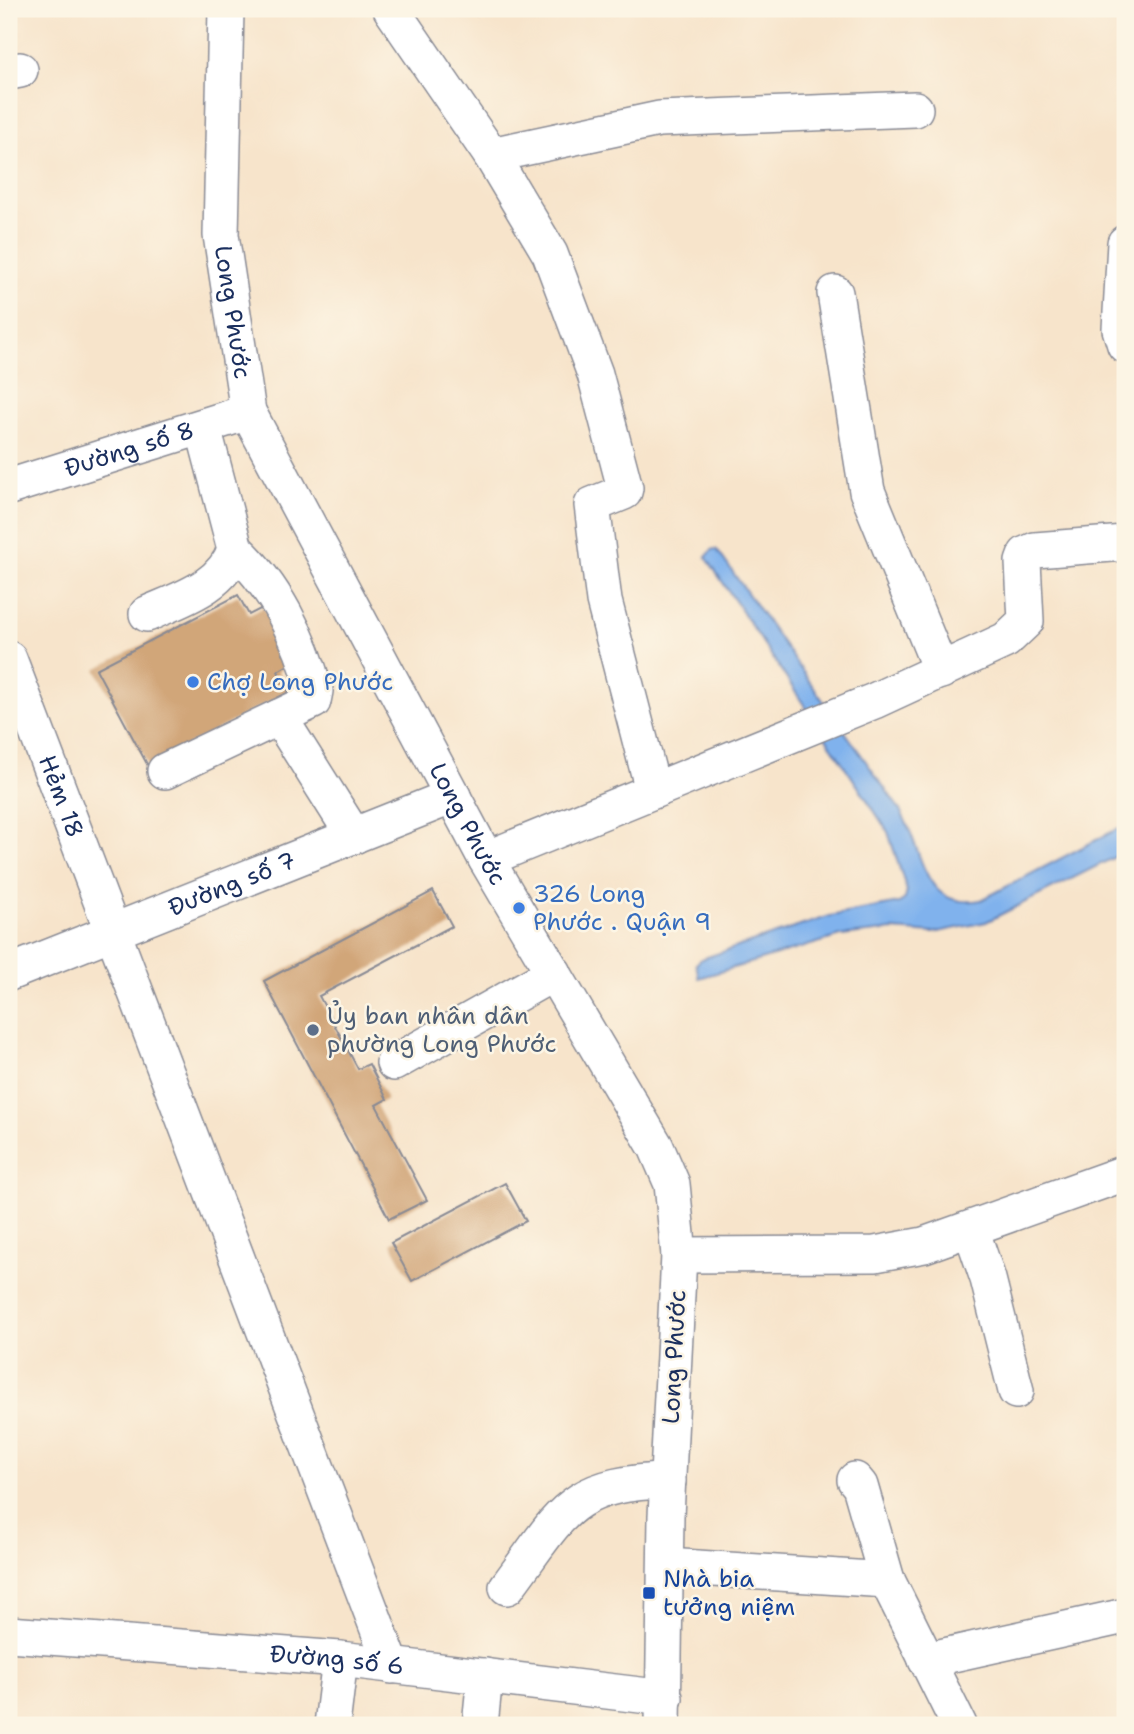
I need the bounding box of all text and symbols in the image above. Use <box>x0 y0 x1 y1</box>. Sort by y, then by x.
street label: Long Phước <box>207 243 259 381</box>
street label: Đường số 8 <box>60 414 198 485</box>
place label: Chợ Long Phước <box>207 666 393 698</box>
marker: Chợ Long Phước <box>185 674 201 690</box>
street label: Hẻm 18 <box>31 751 92 842</box>
street label: Long Phước <box>422 757 514 891</box>
street label: Đường số 7 <box>163 844 300 924</box>
place label: 326 Long Phước . Quận 9 <box>533 878 711 938</box>
marker: 326 Long Phước . Quận 9 <box>511 900 527 916</box>
place label: Ủy ban nhân dân phường Long Phước <box>327 1000 557 1060</box>
marker: Ủy ban nhân dân phường Long Phước <box>305 1022 321 1038</box>
street label: Long Phước <box>655 1289 693 1425</box>
place label: Nhà bia tưởng niệm <box>663 1563 795 1623</box>
marker: Nhà bia tưởng niệm <box>641 1585 657 1601</box>
street label: Đường số 6 <box>269 1638 406 1683</box>

